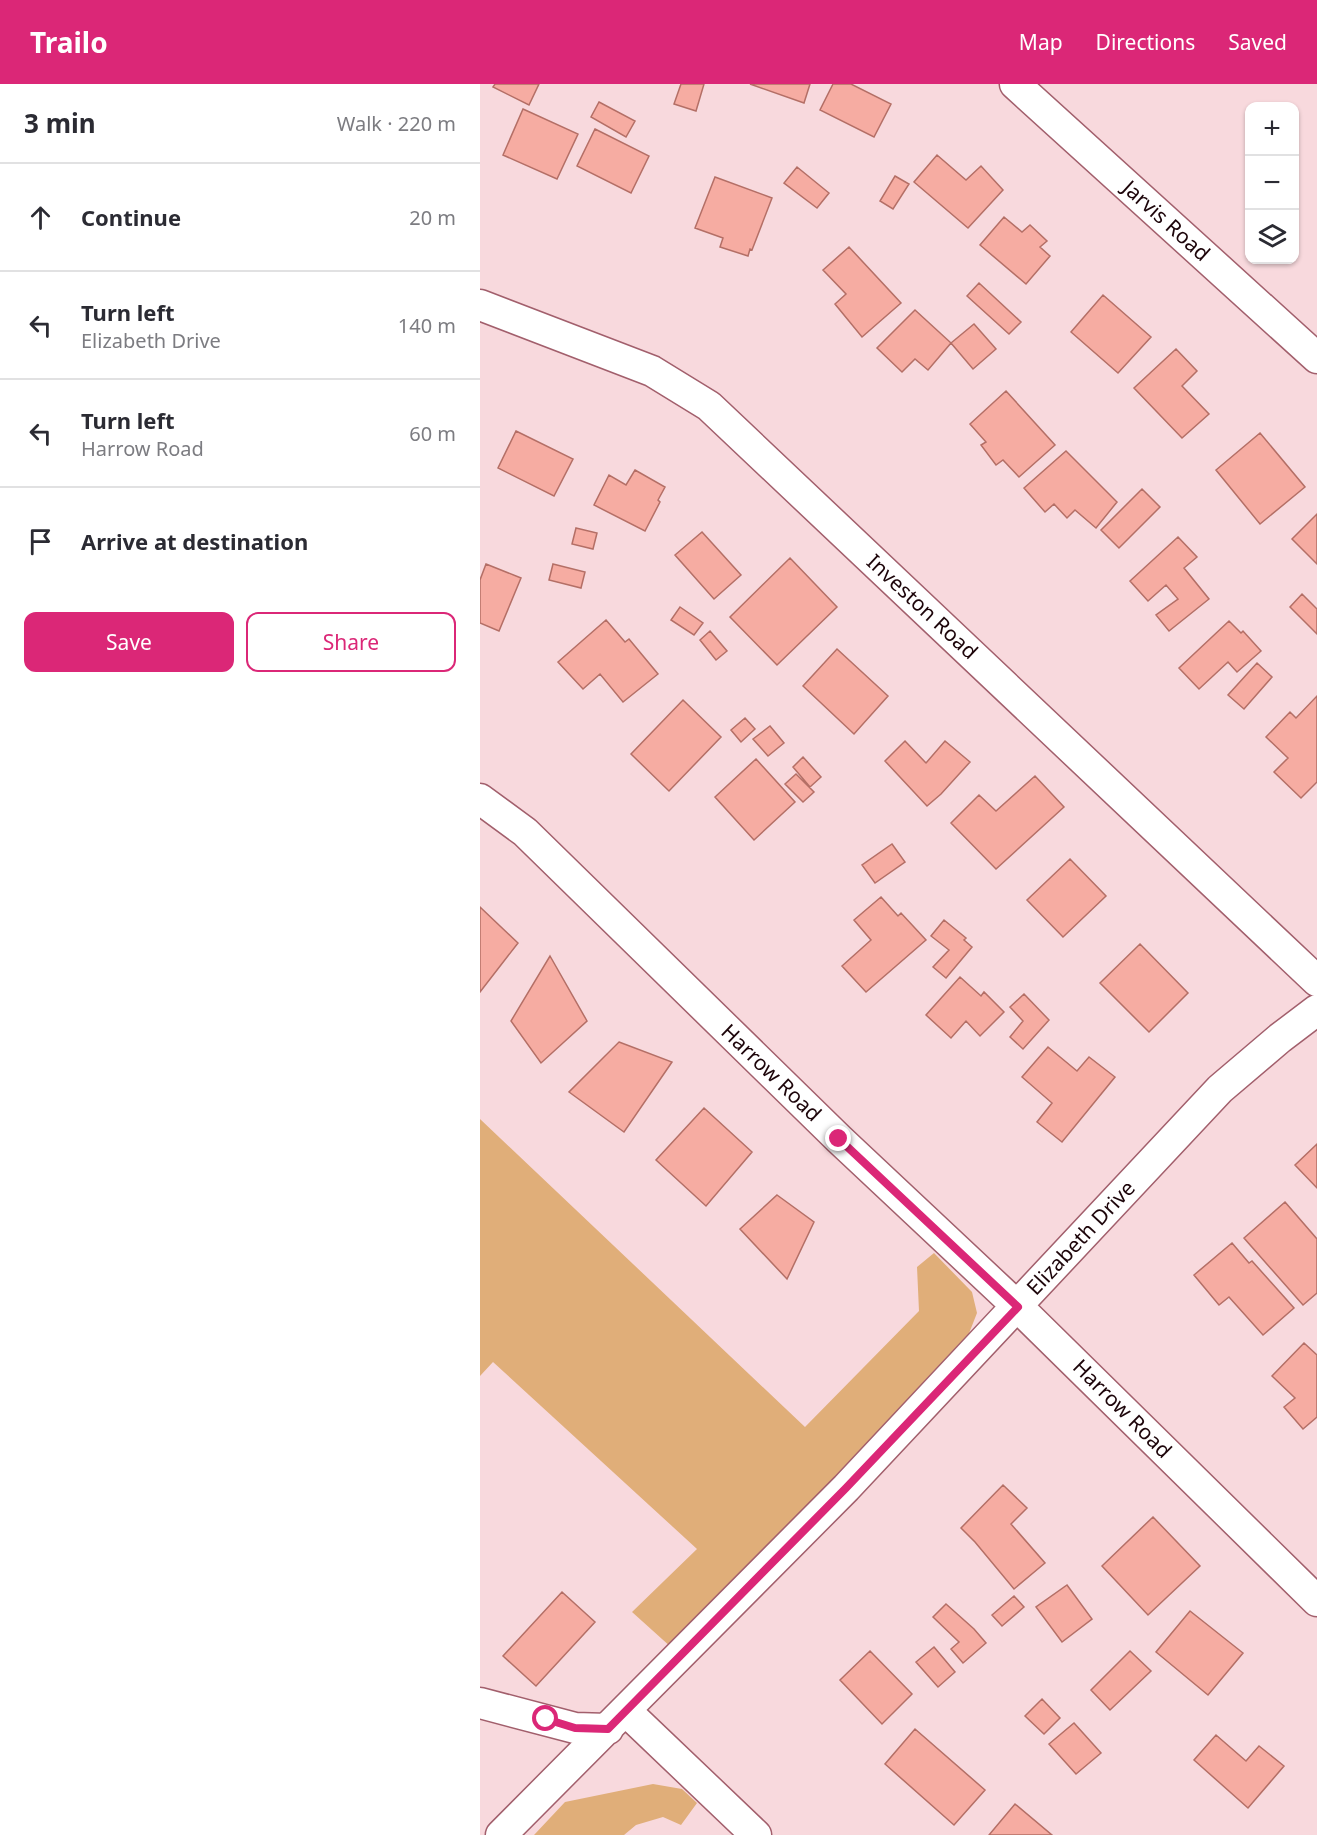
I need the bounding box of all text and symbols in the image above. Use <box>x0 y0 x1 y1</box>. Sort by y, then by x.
text: Trailo <box>30 23 108 61</box>
text: Map <box>1019 28 1063 56</box>
text: Directions <box>1096 28 1195 56</box>
text: Saved <box>1228 28 1287 56</box>
map controls <box>1245 102 1299 264</box>
button: + <box>1245 102 1299 156</box>
text: 3 min <box>24 105 96 141</box>
text: Walk · 220 m <box>337 110 456 137</box>
button: − <box>1245 156 1299 210</box>
street label: Jarvis Road <box>1116 172 1216 267</box>
icon: ahead <box>24 201 57 234</box>
text: Continue <box>81 202 181 232</box>
text: 20 m <box>409 204 456 231</box>
button: layers <box>1245 210 1299 264</box>
text: Turn left <box>81 297 175 327</box>
icon: left <box>24 309 57 342</box>
text: 140 m <box>398 312 456 339</box>
text: Elizabeth Drive <box>81 327 221 354</box>
text: Turn left <box>81 405 175 435</box>
icon: left <box>24 417 57 450</box>
text: 60 m <box>409 420 456 447</box>
text: Harrow Road <box>81 435 204 462</box>
icon: arrive <box>24 525 57 558</box>
text: Arrive at destination <box>81 526 308 556</box>
street label: Investon Road <box>861 548 984 665</box>
button: Save <box>24 612 234 672</box>
button: Share <box>246 612 456 672</box>
street label: Harrow Road <box>716 1017 828 1127</box>
route end <box>825 1125 851 1151</box>
street label: Elizabeth Drive <box>1020 1174 1141 1301</box>
street label: Harrow Road <box>1067 1353 1178 1464</box>
route start <box>532 1705 558 1731</box>

